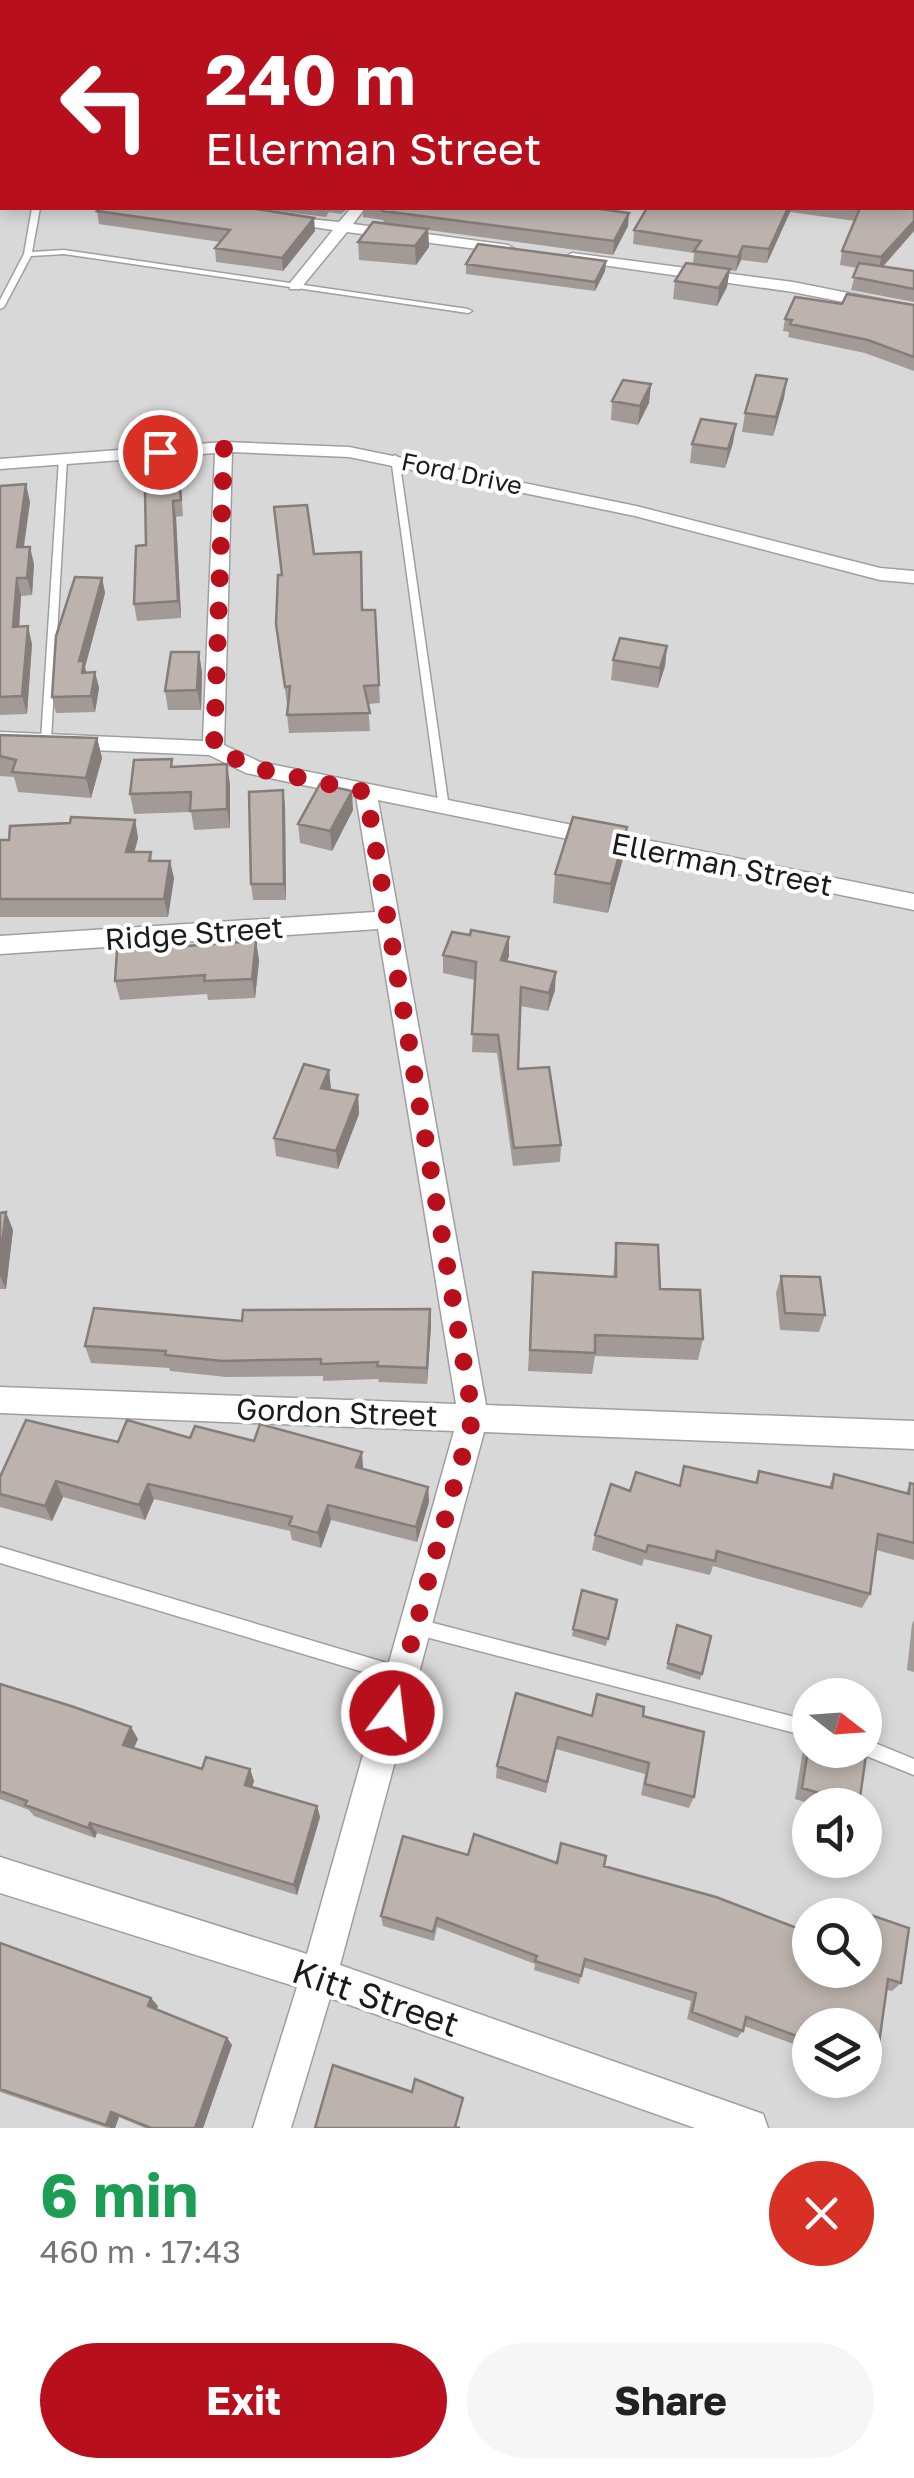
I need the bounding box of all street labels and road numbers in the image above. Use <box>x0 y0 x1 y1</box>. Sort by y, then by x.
street label: Ford Drive <box>399 445 525 501</box>
street label: Ellerman Street <box>608 825 836 903</box>
street label: Ridge Street <box>103 909 285 957</box>
street label: Gordon Street <box>236 1390 438 1434</box>
street label: Kitt Street <box>287 1949 465 2045</box>

